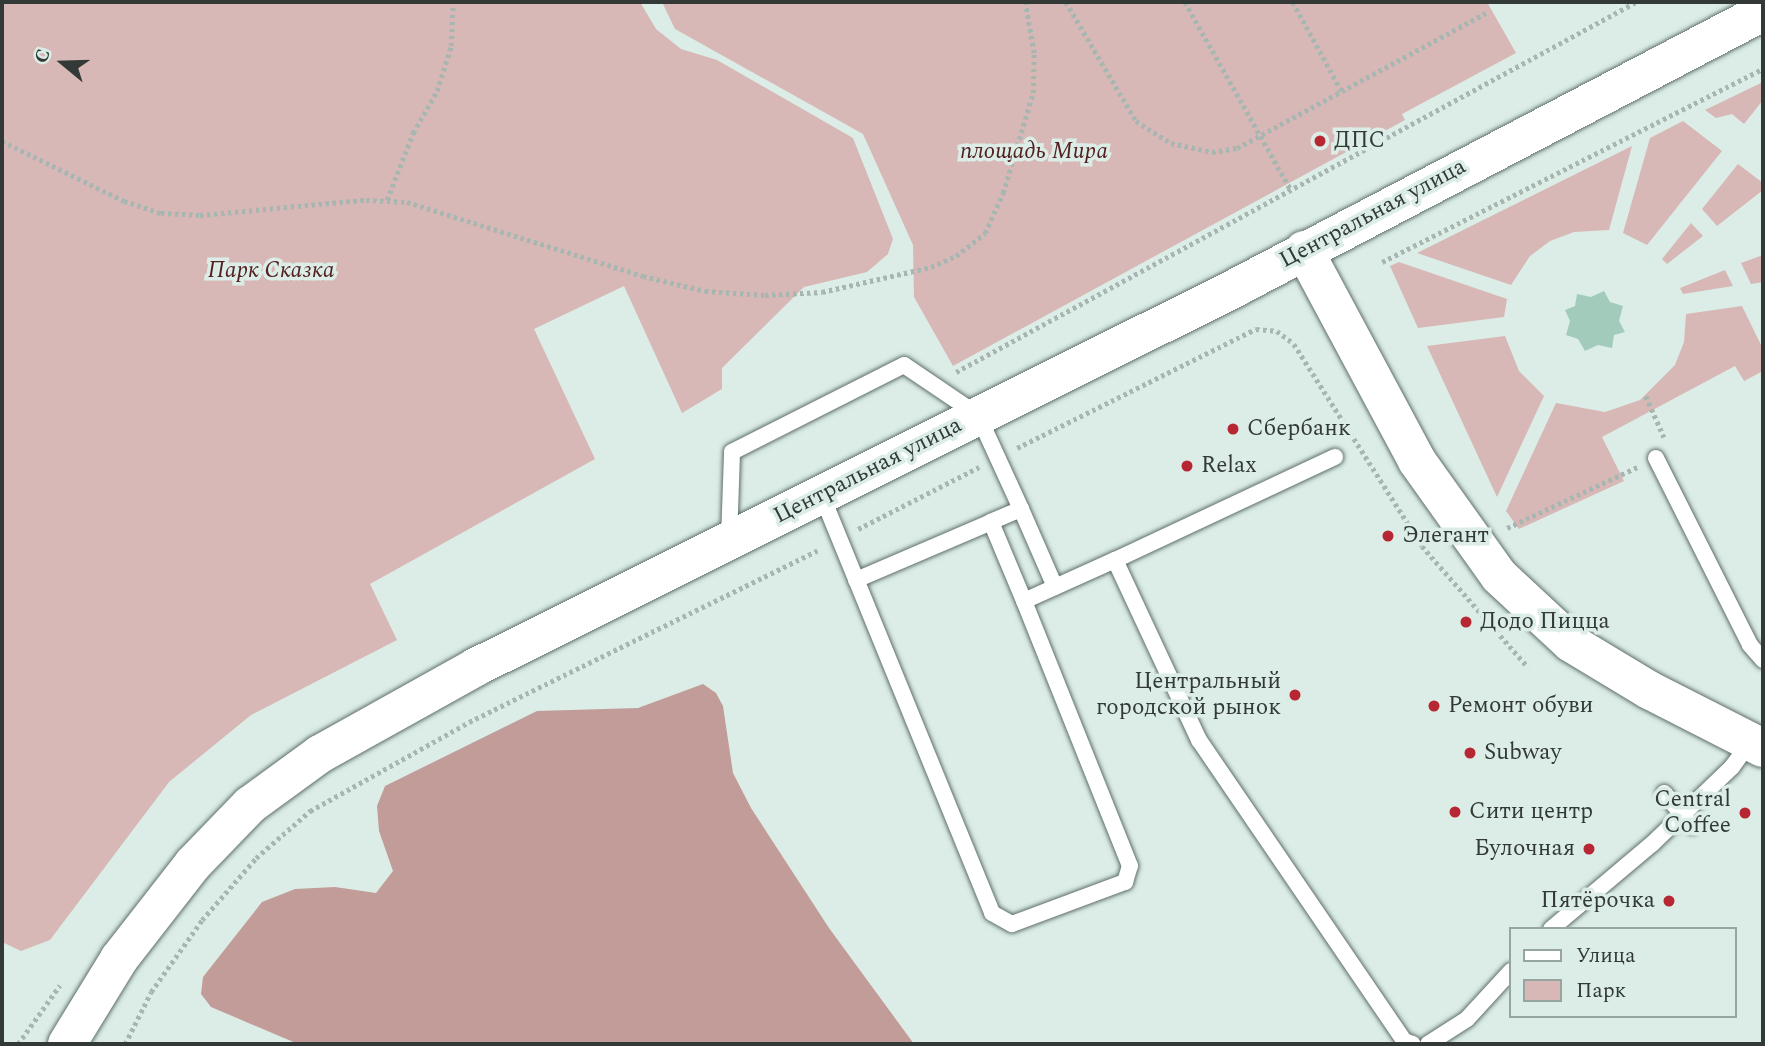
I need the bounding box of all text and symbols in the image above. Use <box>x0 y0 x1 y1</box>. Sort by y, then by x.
north arrow <box>28 28 98 98</box>
text: С <box>27 45 59 67</box>
place label: ДПС <box>1334 127 1385 155</box>
marker: ДПС <box>1312 133 1328 149</box>
park label: площадь Мира <box>960 138 1108 166</box>
street label: Центральная улица <box>1275 153 1471 275</box>
park label: Парк Сказка <box>208 257 334 285</box>
street label: Центральная улица <box>769 412 967 530</box>
place label: Сбербанк <box>1247 415 1351 443</box>
marker: Сбербанк <box>1225 421 1241 437</box>
place label: Relax <box>1201 452 1257 480</box>
marker: Relax <box>1179 458 1195 474</box>
place label: Элегант <box>1402 522 1489 550</box>
marker: Элегант <box>1380 528 1396 544</box>
place label: Додо Пицца <box>1480 608 1610 636</box>
marker: Додо Пицца <box>1458 614 1474 630</box>
place label: Центральный городской рынок <box>1096 668 1281 722</box>
marker: Центральный городской рынок <box>1287 687 1303 703</box>
place label: Ремонт обуви <box>1448 692 1593 720</box>
marker: Ремонт обуви <box>1426 698 1442 714</box>
place label: Subway <box>1484 739 1561 767</box>
marker: Subway <box>1462 745 1478 761</box>
place label: Central Coffee <box>1654 786 1731 840</box>
place label: Сити центр <box>1469 798 1593 826</box>
marker: Сити центр <box>1447 804 1463 820</box>
marker: Central Coffee <box>1737 805 1753 821</box>
place label: Булочная <box>1474 835 1575 863</box>
marker: Булочная <box>1581 841 1597 857</box>
place label: Пятёрочка <box>1541 887 1655 915</box>
marker: Пятёрочка <box>1661 893 1677 909</box>
legend <box>1510 927 1737 1018</box>
text: Улица <box>1576 940 1635 972</box>
text: Парк <box>1576 975 1626 1007</box>

